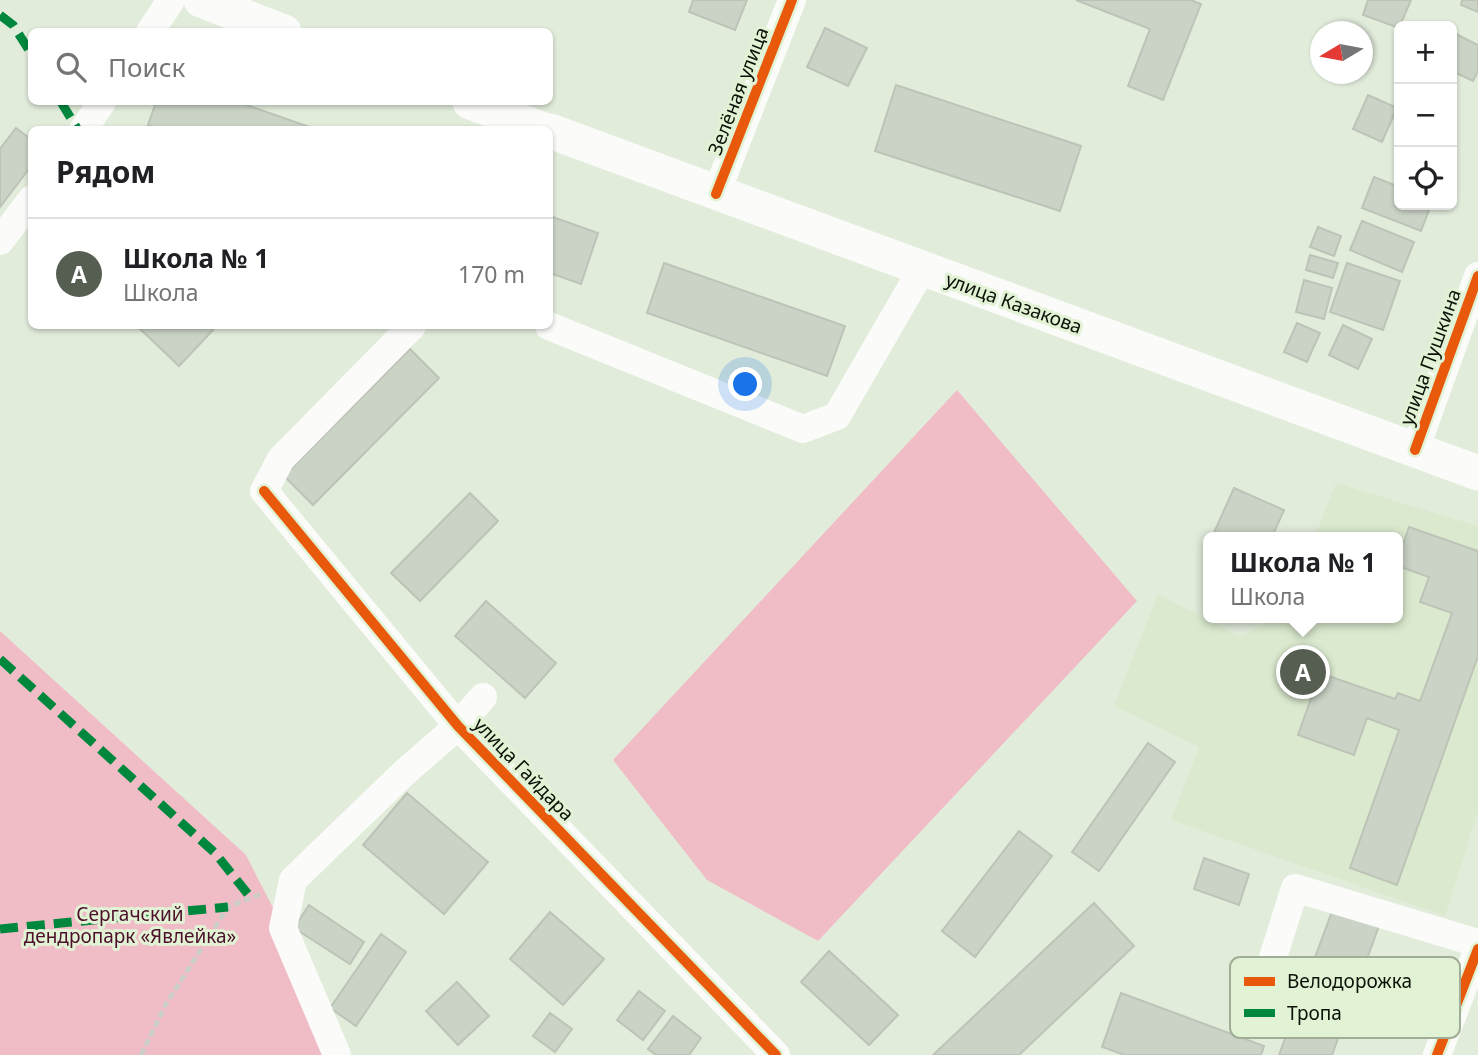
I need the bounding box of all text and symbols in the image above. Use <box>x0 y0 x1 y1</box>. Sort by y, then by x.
north arrow <box>1310 21 1373 84</box>
map controls <box>1394 21 1457 210</box>
button: + <box>1394 21 1457 84</box>
street label: Зелёная улица <box>702 23 774 159</box>
search box <box>28 28 553 105</box>
icon: search <box>52 48 90 86</box>
text: Поиск <box>108 49 185 85</box>
button: − <box>1394 84 1457 147</box>
button: locate <box>1394 147 1457 210</box>
text: Рядом <box>56 151 155 192</box>
text: Школа № 1 <box>123 240 269 276</box>
text: A <box>71 258 87 290</box>
text: 170 m <box>458 258 525 290</box>
street label: улица Казакова <box>942 266 1086 340</box>
text: Школа <box>123 276 199 308</box>
street label: улица Пушкина <box>1393 285 1467 429</box>
your location <box>728 367 762 401</box>
popup <box>1203 532 1403 623</box>
text: Школа № 1 <box>1230 544 1376 580</box>
text: Школа <box>1230 580 1305 612</box>
pin: A <box>1280 646 1326 698</box>
street label: улица Гайдара <box>468 712 580 826</box>
park label: Сергачский дендропарк «Явлейка» <box>24 901 236 949</box>
legend <box>1230 957 1460 1038</box>
text: Велодорожка <box>1287 968 1412 994</box>
text: Тропа <box>1287 1000 1342 1026</box>

